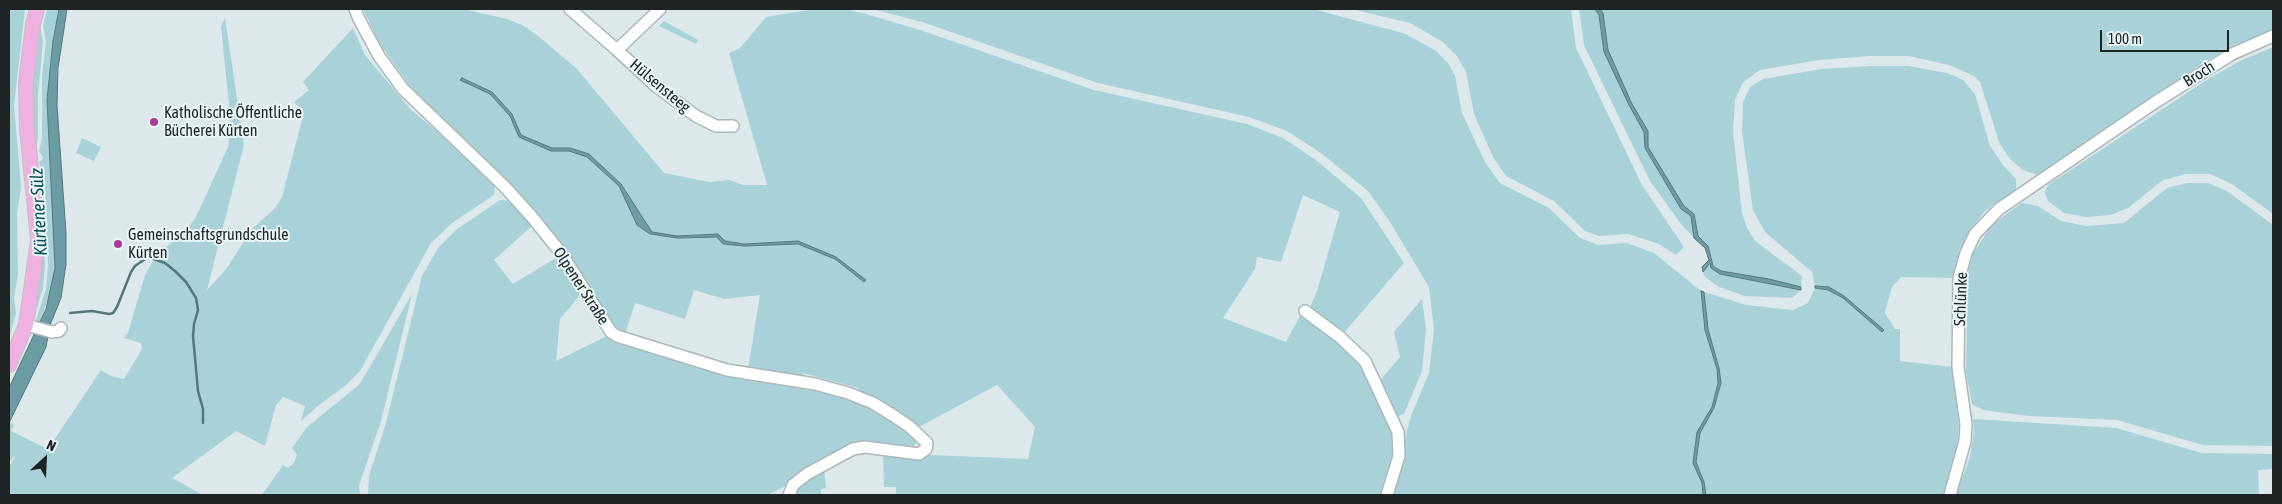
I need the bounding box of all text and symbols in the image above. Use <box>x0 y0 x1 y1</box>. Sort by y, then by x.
scale bar <box>2102 20 2231 52</box>
text: 100 m <box>2108 30 2142 47</box>
street label: Hülsensteeg <box>626 55 694 117</box>
street label: Broch <box>2180 57 2218 91</box>
place label: Katholische Öffentliche Bücherei Kürten <box>164 103 302 141</box>
marker: Katholische Öffentliche Bücherei Kürten <box>148 116 160 128</box>
water label: Kürtener Sülz <box>26 168 52 256</box>
place label: Gemeinschaftsgrundschule Kürten <box>128 225 288 263</box>
marker: Gemeinschaftsgrundschule Kürten <box>112 238 124 250</box>
street label: Olpener Straße <box>549 244 613 328</box>
street label: Schlünke <box>1950 272 1972 326</box>
north arrow <box>20 434 70 484</box>
text: N <box>44 436 58 454</box>

